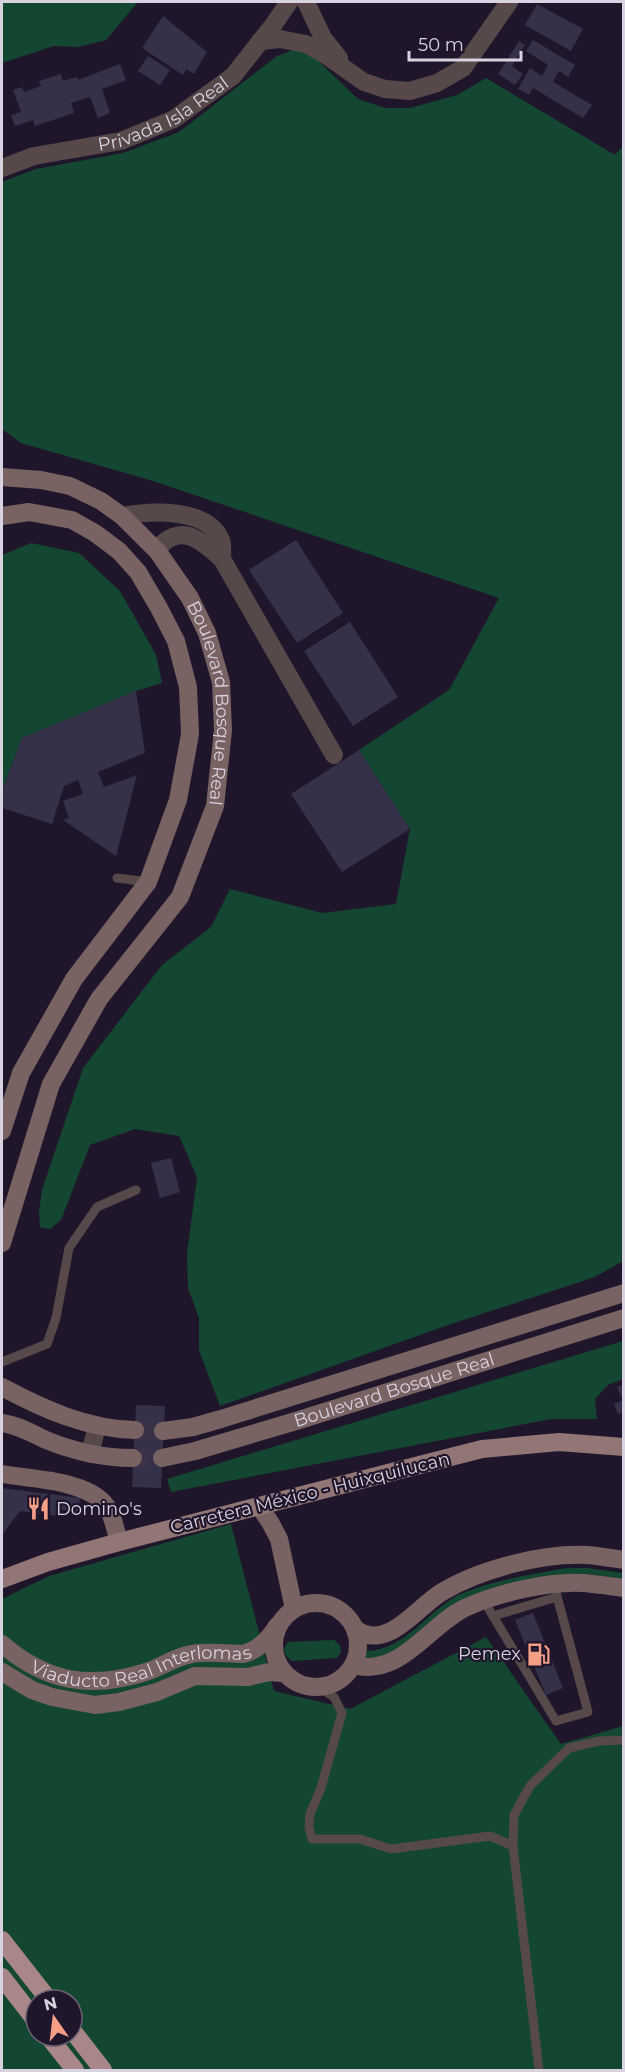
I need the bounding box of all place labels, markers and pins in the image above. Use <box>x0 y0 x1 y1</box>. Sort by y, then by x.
restaurant icon: Domino's <box>25 1496 51 1522</box>
place label: Domino's <box>56 1498 142 1520</box>
fuel station icon: Pemex <box>526 1641 552 1667</box>
place label: Pemex <box>458 1643 521 1665</box>

